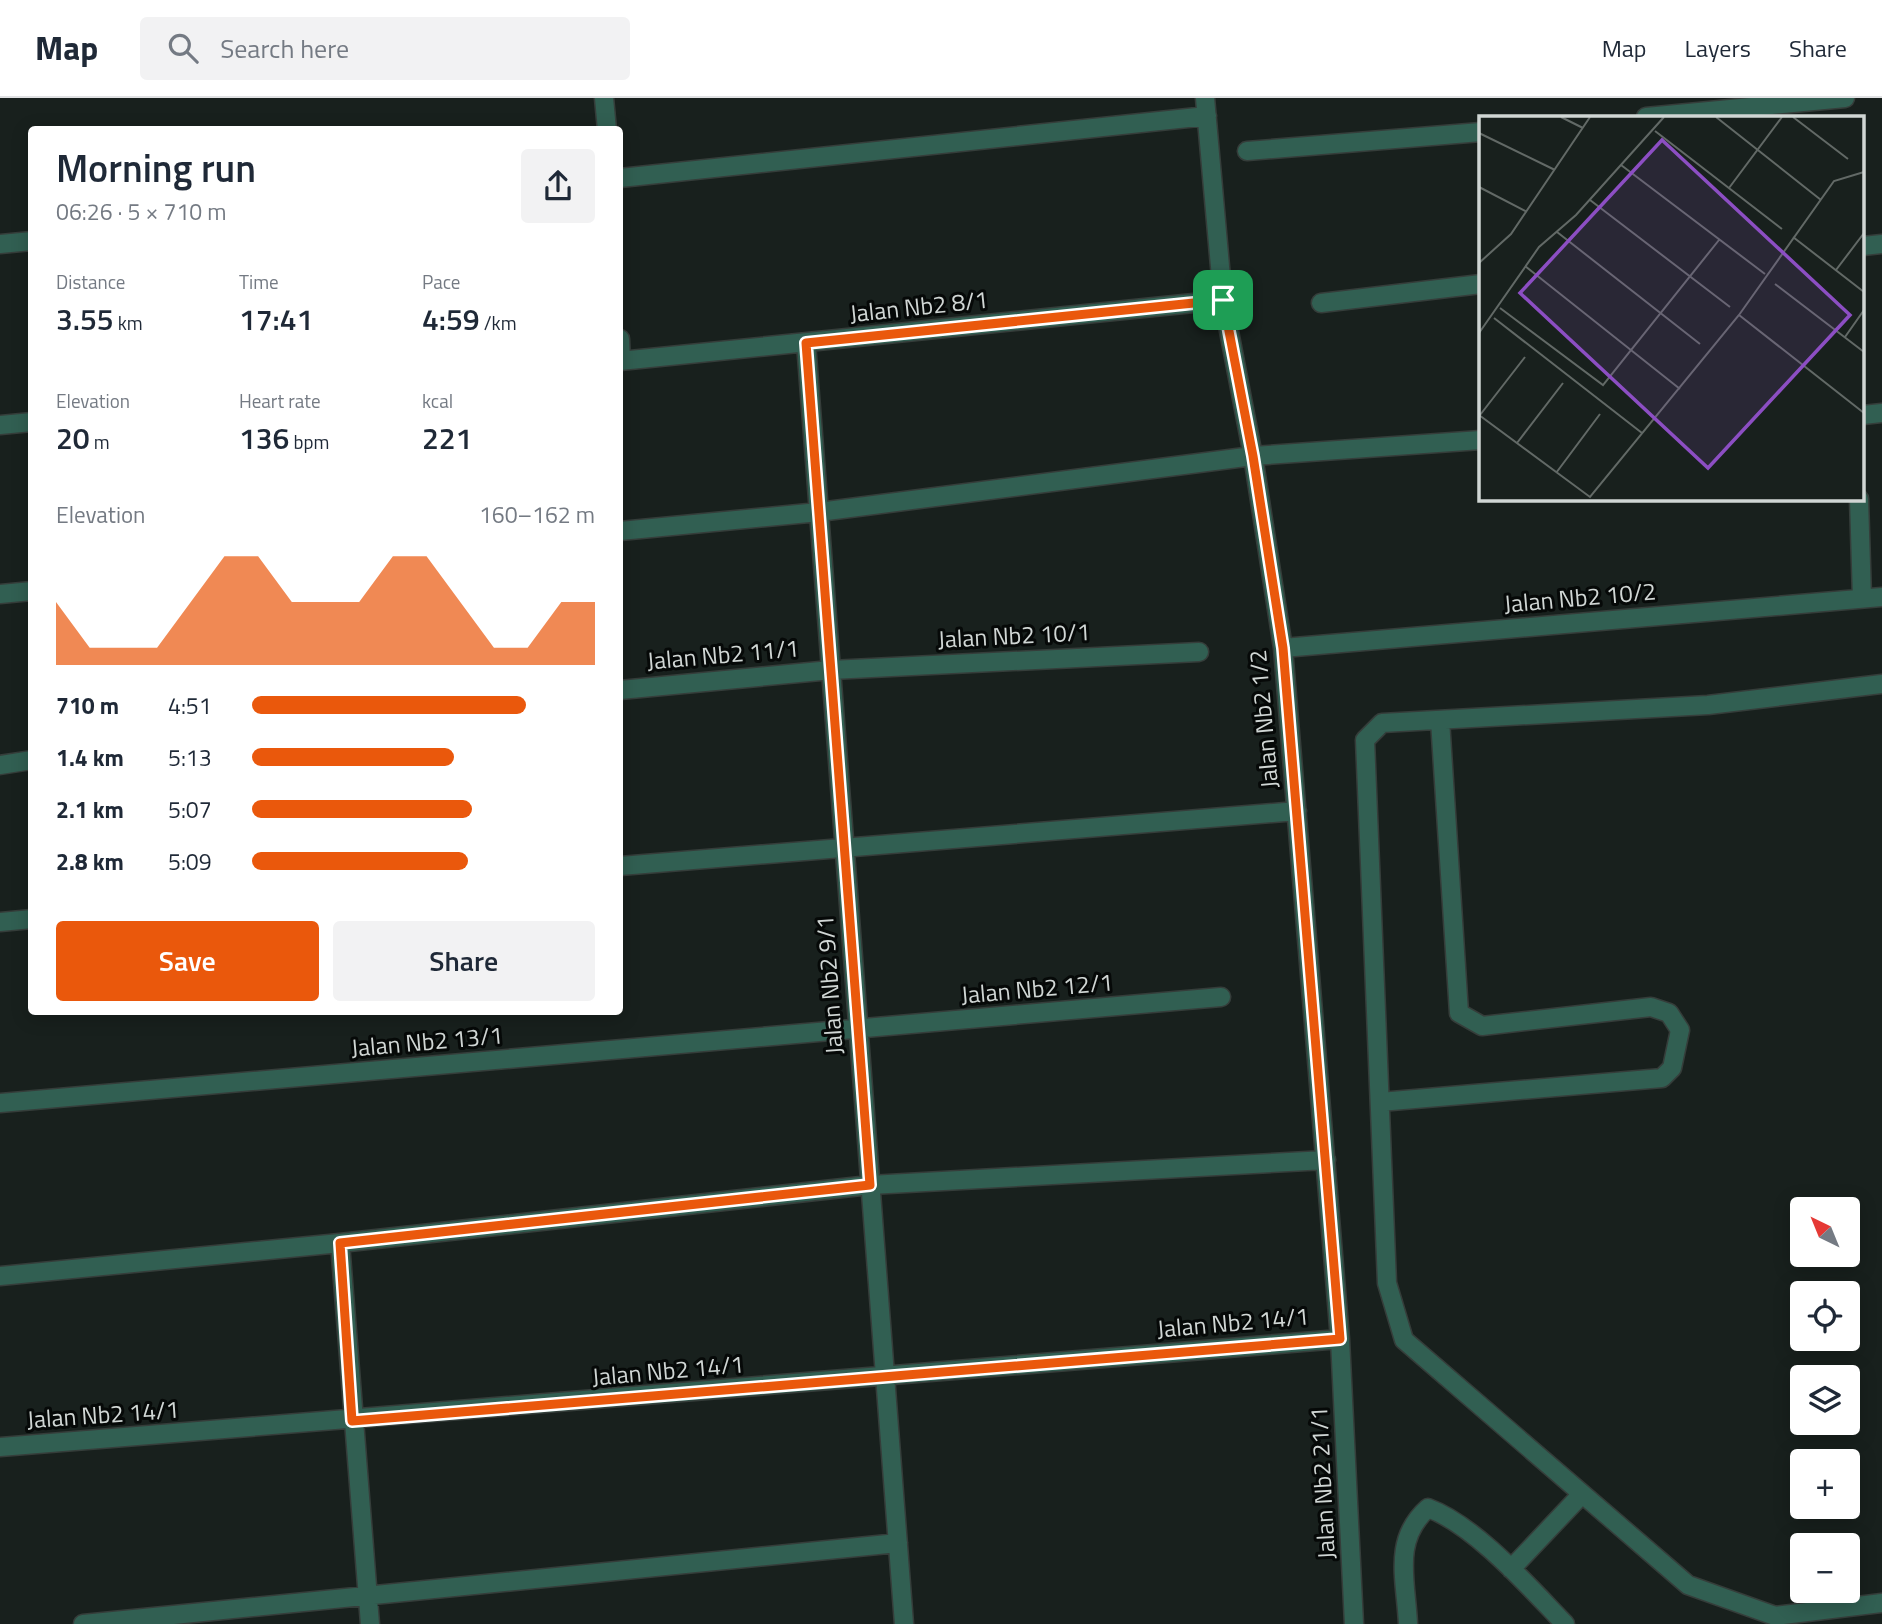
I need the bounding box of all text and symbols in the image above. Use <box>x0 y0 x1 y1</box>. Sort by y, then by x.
search box <box>140 17 630 80</box>
text: Map <box>35 23 98 73</box>
icon: search <box>164 29 202 67</box>
text: Search here <box>220 29 349 68</box>
text: Map <box>1602 30 1647 66</box>
text: Layers <box>1685 30 1751 66</box>
text: Share <box>1789 30 1847 66</box>
inset map <box>1479 116 1864 500</box>
text: Morning run <box>56 139 256 197</box>
button: share <box>521 149 595 223</box>
text: 06:26 · 5 × 710 m <box>56 194 226 229</box>
text: Distance <box>56 267 125 296</box>
text: Time <box>239 267 279 296</box>
text: Pace <box>422 267 460 296</box>
pin <box>1193 270 1253 330</box>
street label: Jalan Nb2 8/1 <box>848 281 990 331</box>
icon: arrive <box>1204 281 1242 319</box>
text: 3.55 <box>56 296 114 342</box>
text: 17:41 <box>239 296 313 342</box>
text: 4:59 <box>422 296 480 342</box>
text: km <box>114 308 143 337</box>
text: /km <box>480 308 517 337</box>
text: Elevation <box>56 386 130 415</box>
text: Heart rate <box>239 386 321 415</box>
text: kcal <box>422 386 453 415</box>
text: 20 <box>56 415 90 461</box>
text: 136 <box>239 415 289 461</box>
text: 221 <box>422 415 472 461</box>
text: m <box>90 427 110 456</box>
text: bpm <box>289 427 329 456</box>
text: Elevation <box>56 497 145 532</box>
text: 160–162 m <box>479 497 595 532</box>
street label: Jalan Nb2 10/2 <box>1502 572 1657 622</box>
street label: Jalan Nb2 10/1 <box>937 613 1091 657</box>
street label: Jalan Nb2 11/1 <box>645 629 800 679</box>
street label: Jalan Nb2 1/2 <box>1239 648 1287 790</box>
text: 710 m <box>56 688 119 723</box>
text: 4:51 <box>168 688 212 723</box>
text: 1.4 km <box>56 740 124 775</box>
text: 5:13 <box>168 740 212 775</box>
text: 2.1 km <box>56 792 124 827</box>
text: 5:07 <box>168 792 212 827</box>
text: 2.8 km <box>56 844 124 879</box>
text: 5:09 <box>168 844 212 879</box>
street label: Jalan Nb2 9/1 <box>806 914 852 1056</box>
button: Save <box>56 921 319 1001</box>
button: Share <box>333 921 595 1001</box>
street label: Jalan Nb2 12/1 <box>959 963 1114 1013</box>
street label: Jalan Nb2 13/1 <box>349 1016 504 1066</box>
north arrow <box>1790 1197 1860 1267</box>
map controls <box>1790 1197 1860 1603</box>
button: locate <box>1790 1281 1860 1351</box>
street label: Jalan Nb2 14/1 <box>1155 1297 1310 1347</box>
street label: Jalan Nb2 14/1 <box>590 1345 745 1395</box>
button: layers <box>1790 1365 1860 1435</box>
street label: Jalan Nb2 14/1 <box>26 1391 180 1437</box>
street label: Jalan Nb2 21/1 <box>1300 1406 1344 1560</box>
button: + <box>1790 1449 1860 1519</box>
button: − <box>1790 1533 1860 1603</box>

